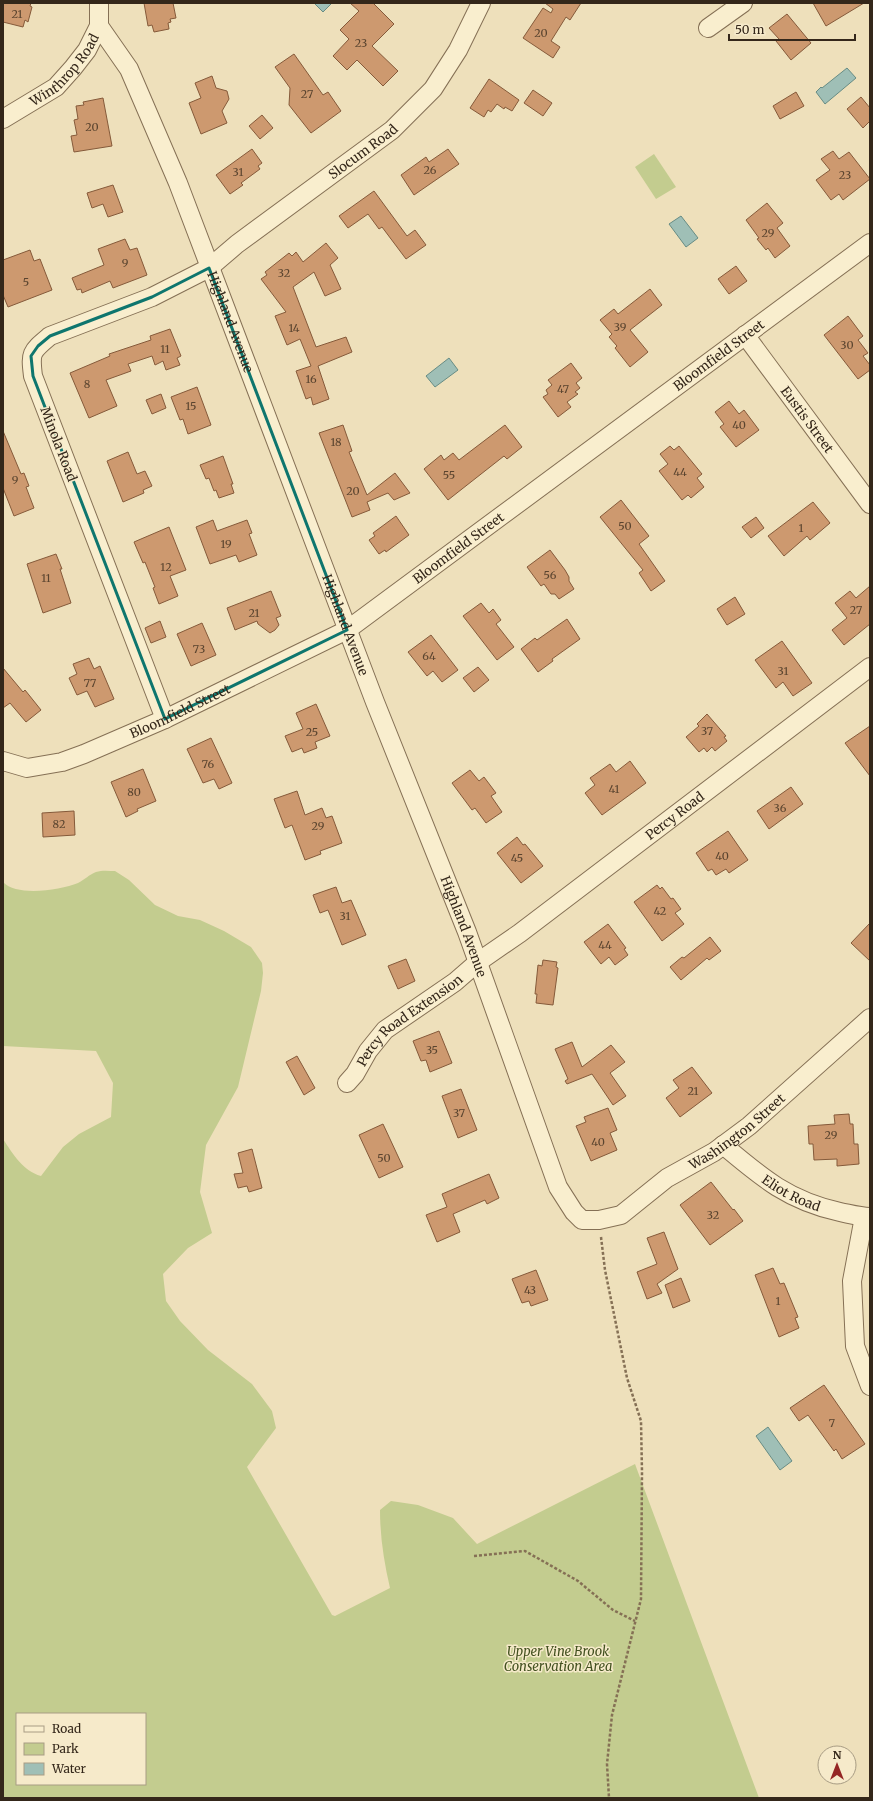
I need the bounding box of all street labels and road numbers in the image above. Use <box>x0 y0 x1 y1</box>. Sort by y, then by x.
street label: Winthrop Road <box>26 31 103 110</box>
street label: Slocum Road <box>325 121 402 183</box>
street label: Highland Avenue <box>203 269 257 375</box>
street label: Bloomfield Street <box>670 316 768 395</box>
street label: Eustis Street <box>777 383 837 456</box>
street label: Minola Road <box>36 404 81 484</box>
street label: Bloomfield Street <box>409 509 507 587</box>
street label: Highland Avenue <box>318 572 372 678</box>
street label: Bloomfield Street <box>127 680 233 742</box>
street label: Percy Road <box>642 788 708 844</box>
street label: Highland Avenue <box>436 873 490 980</box>
street label: Percy Road Extension <box>353 971 467 1069</box>
street label: Washington Street <box>685 1090 789 1174</box>
street label: Eliot Road <box>758 1171 823 1215</box>

